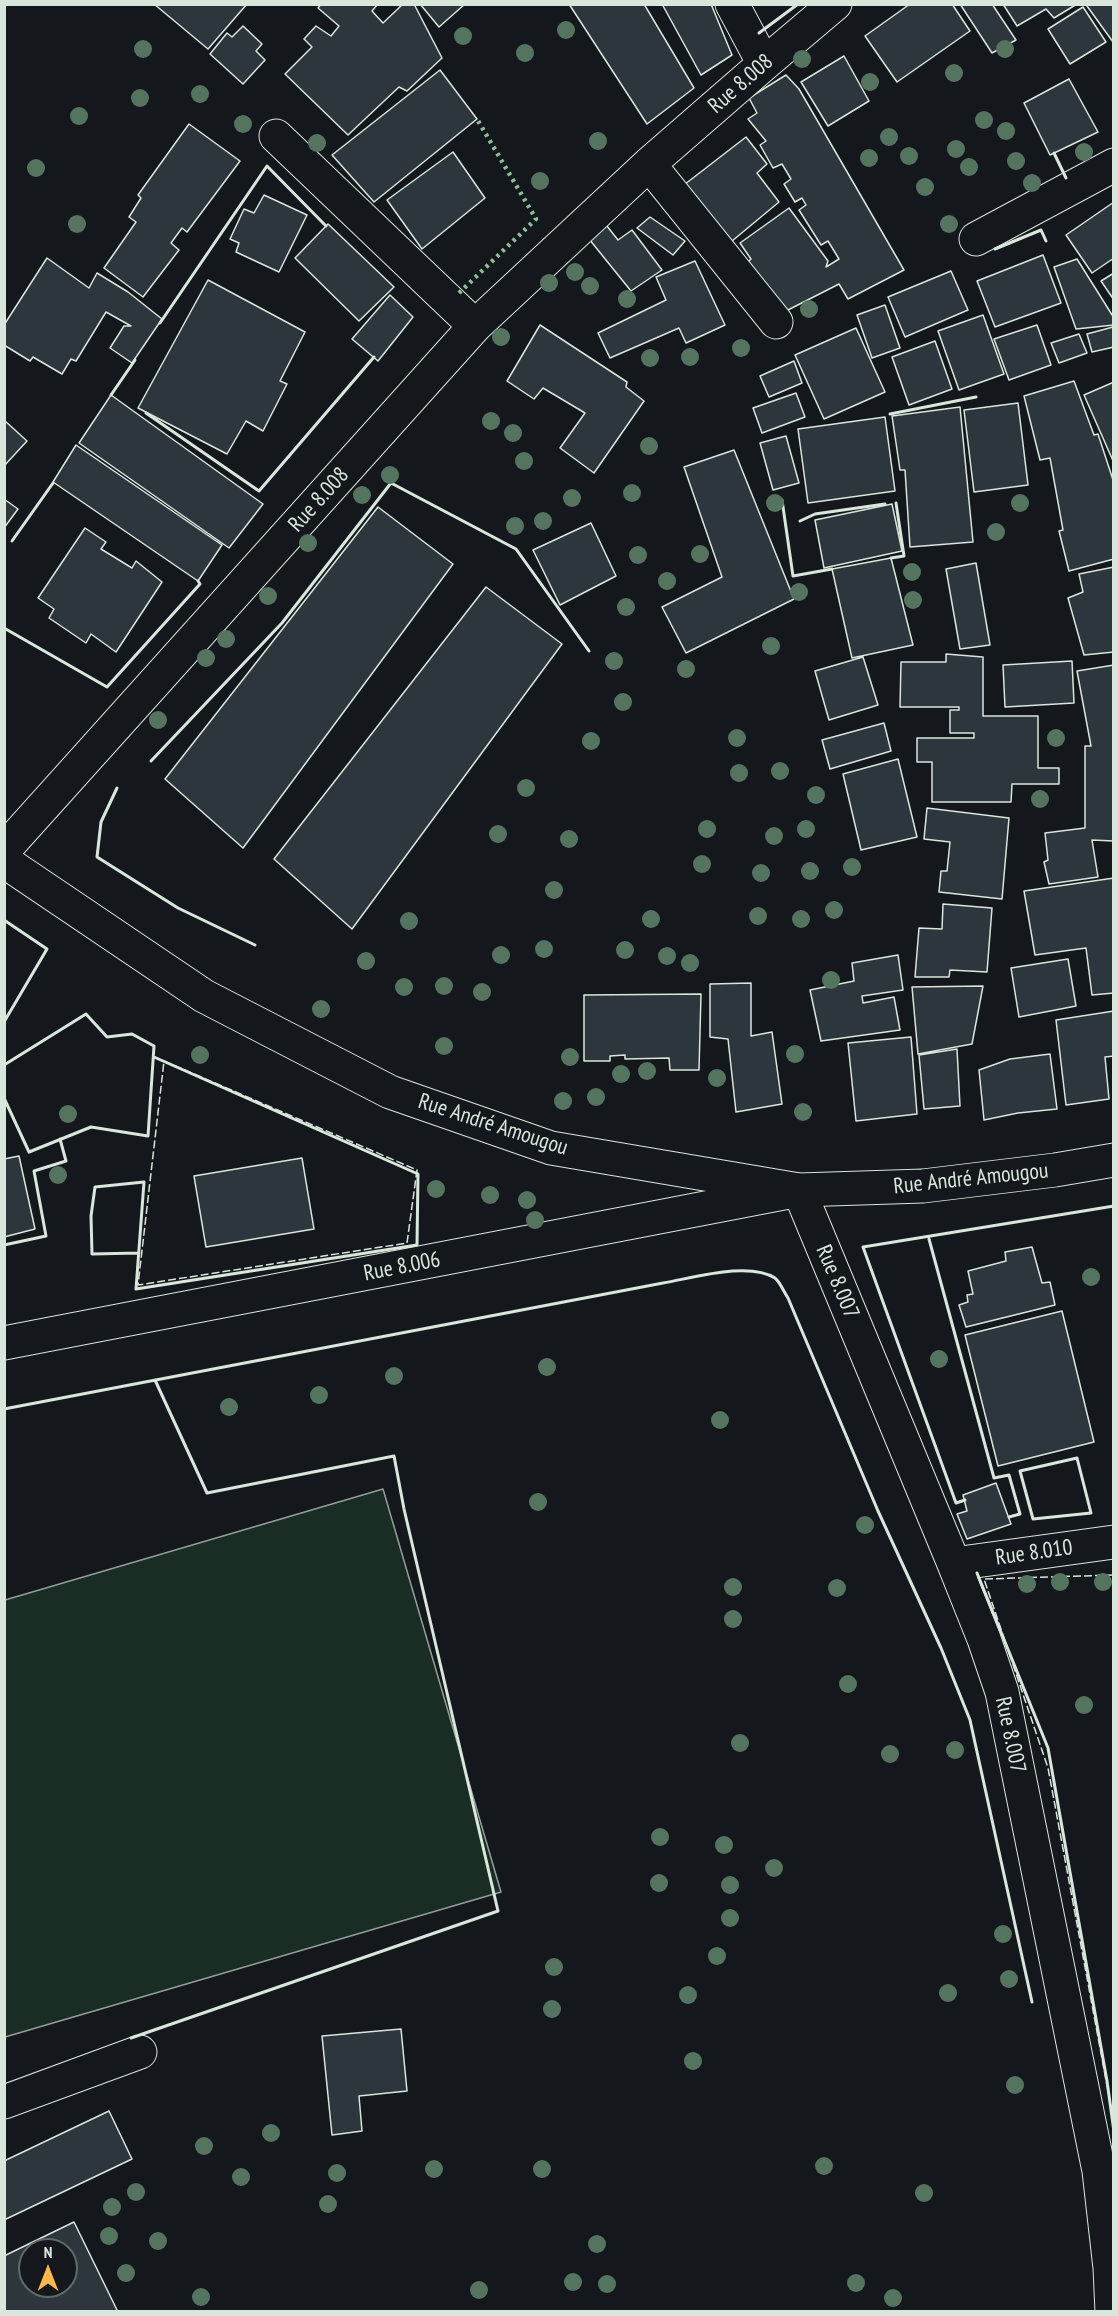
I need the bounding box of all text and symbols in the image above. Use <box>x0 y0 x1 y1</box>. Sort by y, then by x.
street label: Rue 8.008 <box>703 49 779 119</box>
street label: Rue 8.008 <box>283 462 355 538</box>
street label: Rue André Amougou <box>415 1088 571 1162</box>
street label: Rue André Amougou <box>892 1158 1050 1200</box>
street label: Rue 8.007 <box>810 1241 864 1323</box>
street label: Rue 8.006 <box>362 1247 442 1287</box>
street label: Rue 8.010 <box>994 1535 1074 1571</box>
street label: Rue 8.007 <box>989 1694 1031 1776</box>
north arrow <box>18 2238 78 2298</box>
text: N <box>44 2242 52 2262</box>

